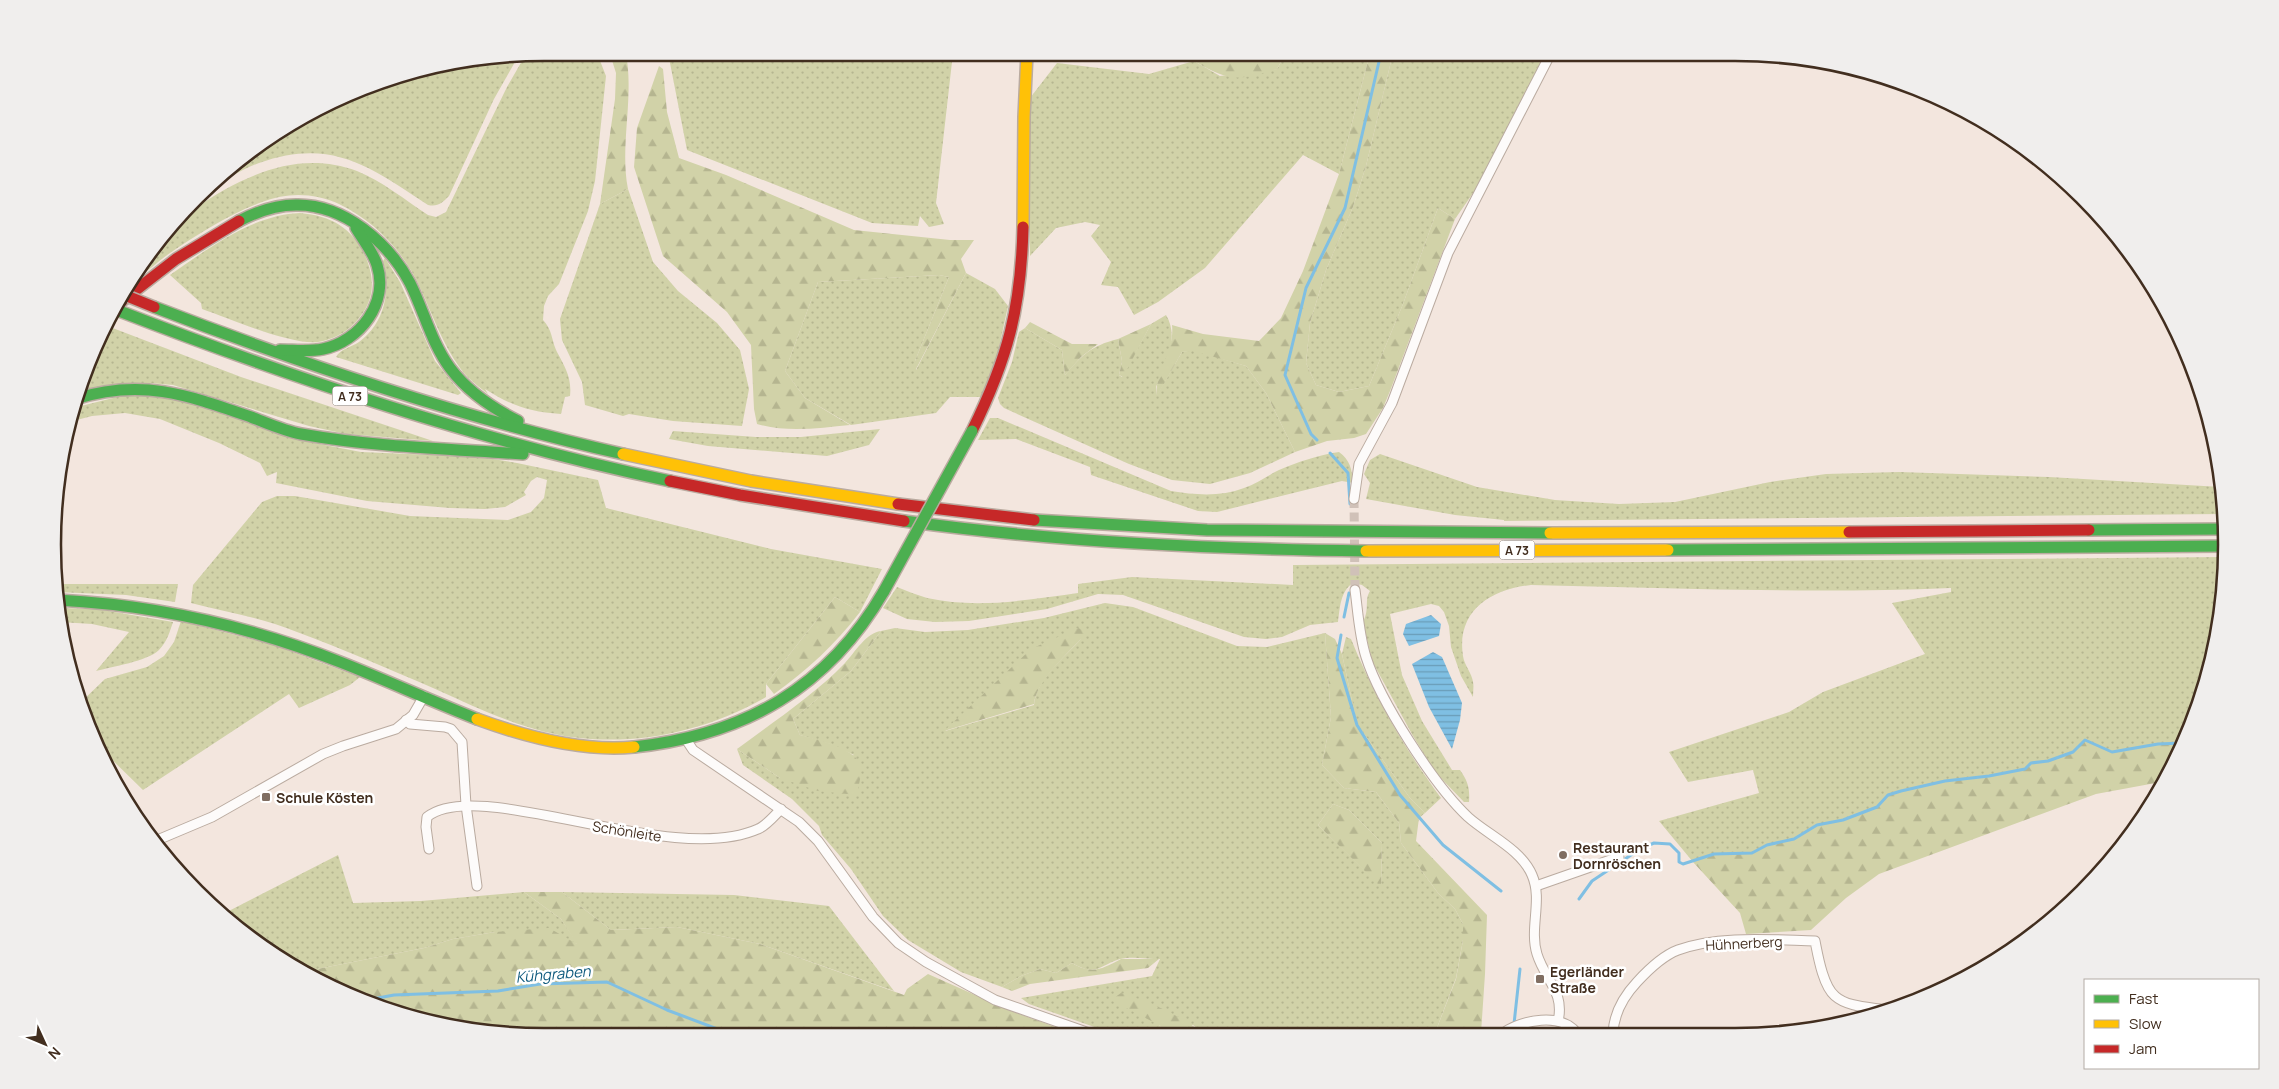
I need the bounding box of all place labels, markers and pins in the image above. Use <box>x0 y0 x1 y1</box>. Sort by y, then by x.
place label: Schule Kösten <box>276 788 373 807</box>
marker: Schule Kösten <box>260 791 272 803</box>
place label: Restaurant Dornröschen <box>1573 838 1661 873</box>
marker: Restaurant Dornröschen <box>1557 849 1569 861</box>
place label: Egerländer Straße <box>1550 962 1625 997</box>
marker: Egerländer Straße <box>1534 973 1546 985</box>

